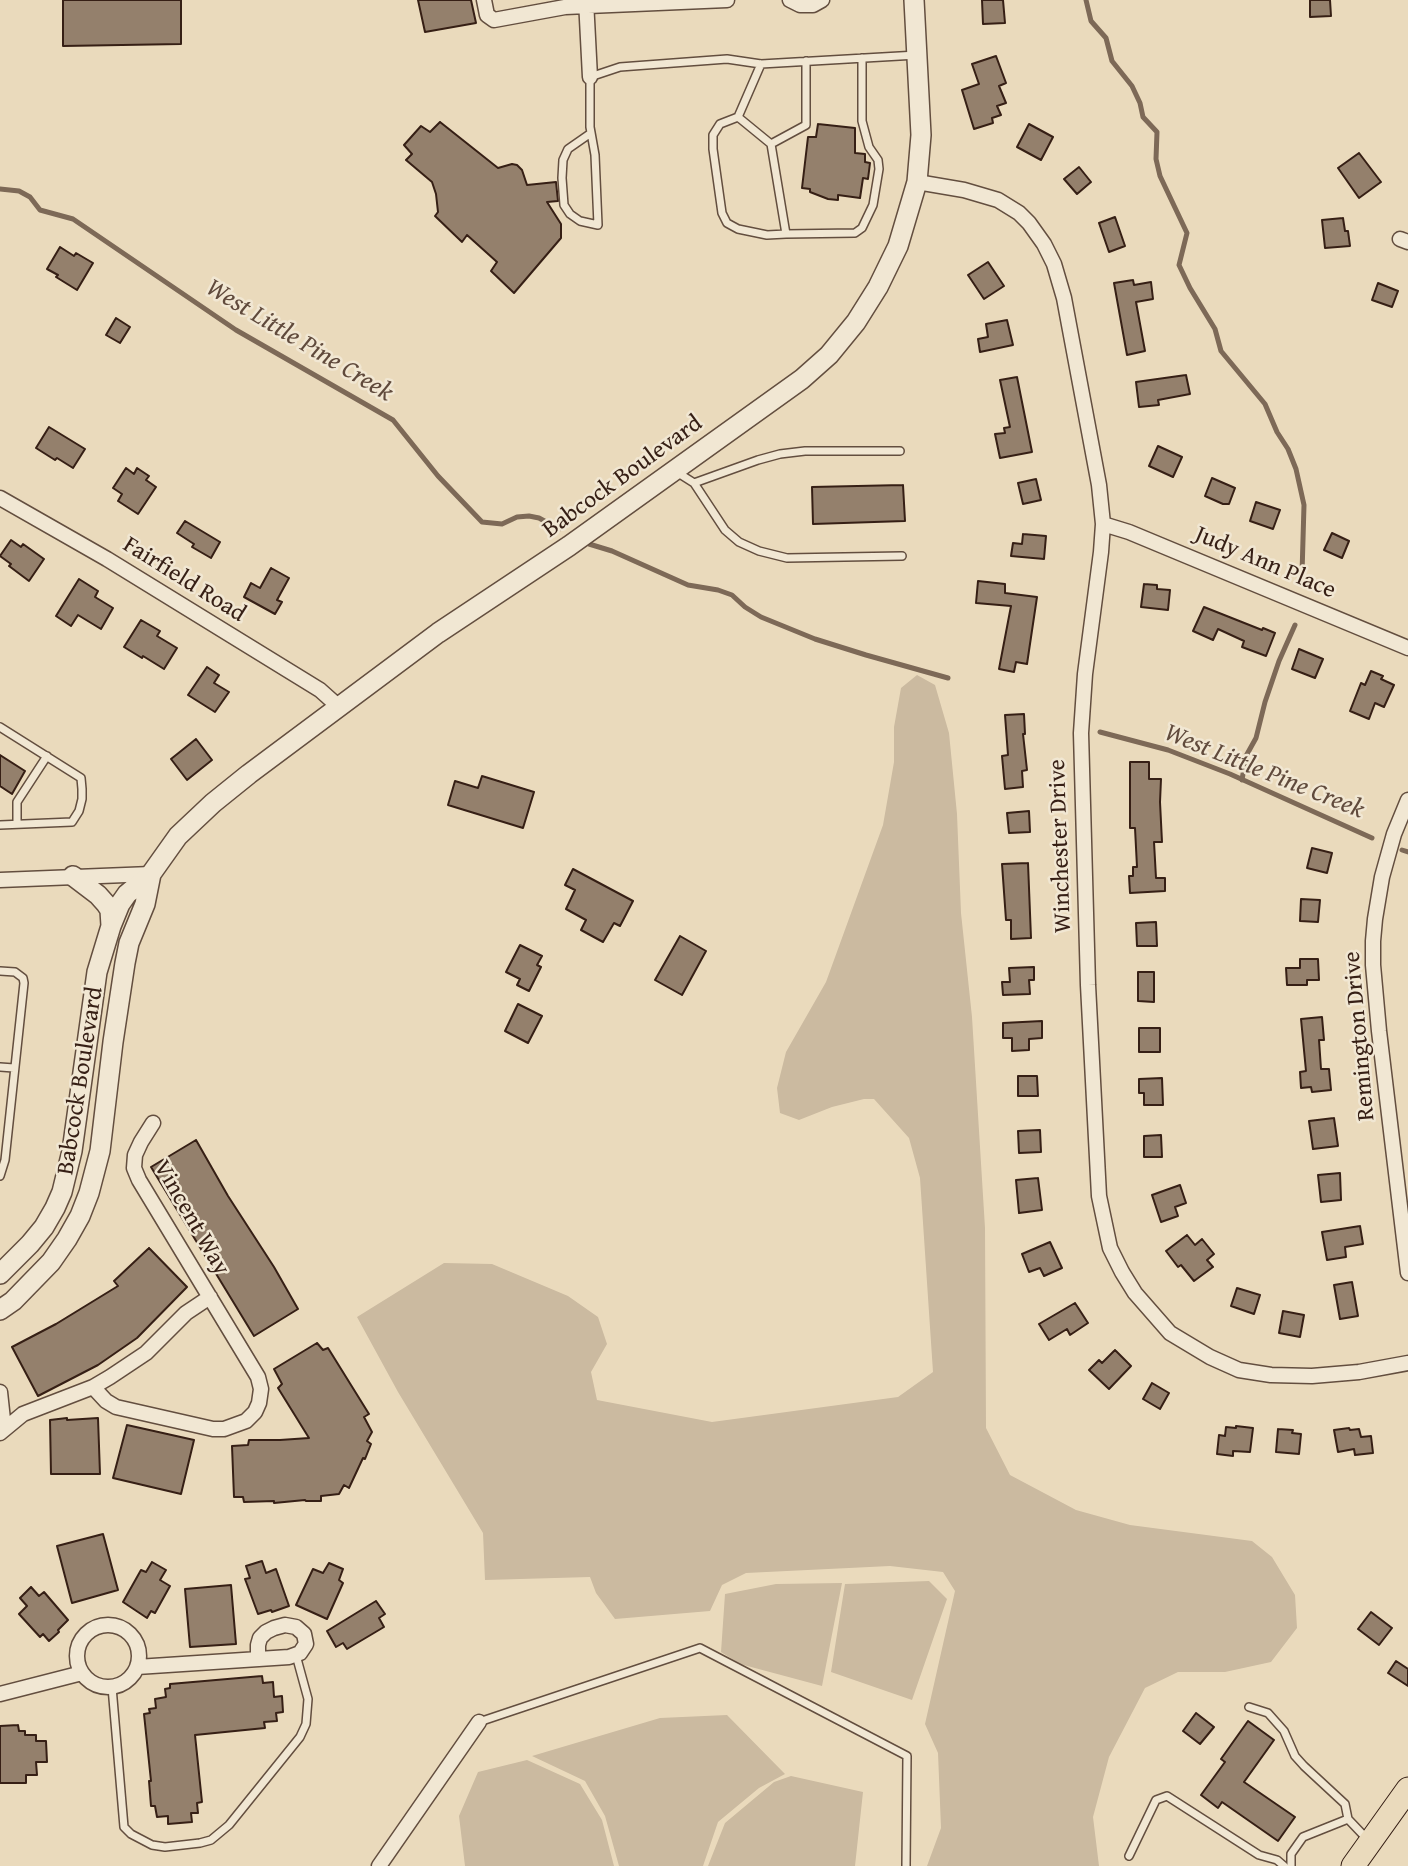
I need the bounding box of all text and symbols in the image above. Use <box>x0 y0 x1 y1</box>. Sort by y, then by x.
water label: West Little Pine Creek <box>200 273 398 409</box>
street label: Babcock Boulevard <box>538 409 708 545</box>
street label: Judy Ann Place <box>1190 520 1340 606</box>
street label: Fairfield Road <box>117 531 251 629</box>
water label: West Little Pine Creek <box>1160 718 1368 826</box>
street label: Winchester Drive <box>1044 759 1078 933</box>
street label: Remington Drive <box>1338 950 1382 1122</box>
street label: Babcock Boulevard <box>52 985 110 1177</box>
street label: Vincent Way <box>147 1155 235 1281</box>

